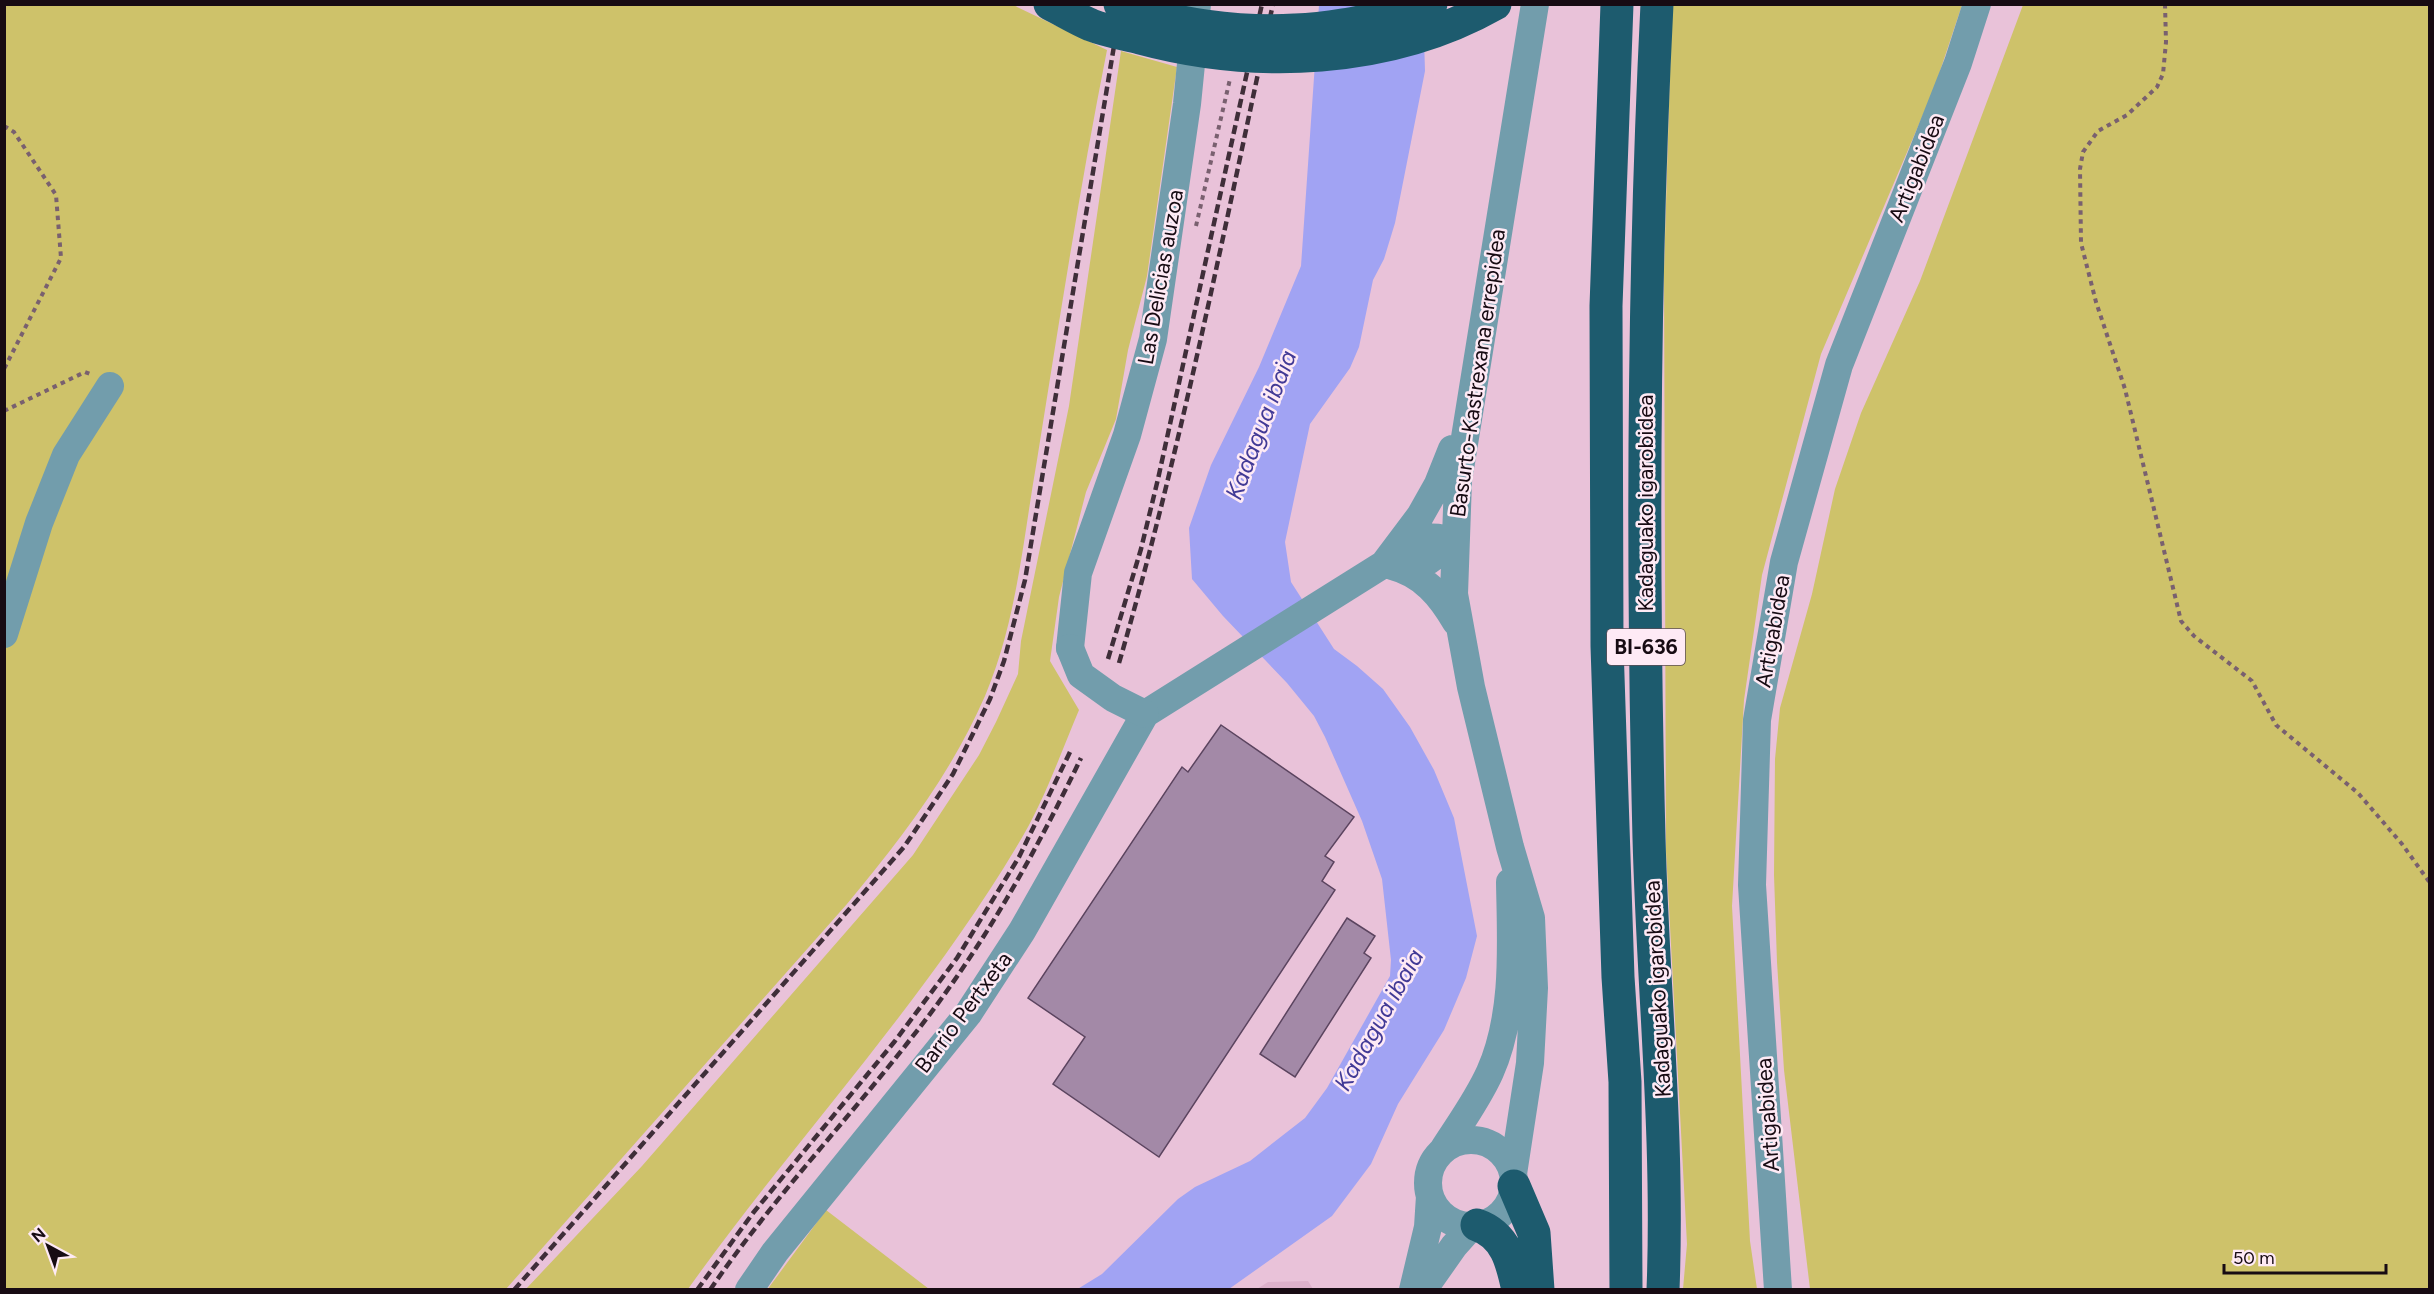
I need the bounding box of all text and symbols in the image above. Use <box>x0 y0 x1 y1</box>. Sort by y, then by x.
street label: Artigabidea <box>1883 110 1950 226</box>
street label: Las Delicias auzoa <box>1132 187 1189 367</box>
street label: Basurto-Kastrexana errepidea <box>1444 227 1511 519</box>
water label: Kadagua ibaia <box>1219 346 1302 504</box>
street label: Kadaguako igarobidea <box>1632 394 1659 612</box>
street label: Artigabidea <box>1749 573 1796 690</box>
road number: BI-636 <box>1607 629 1685 665</box>
street label: Kadaguako igarobidea <box>1638 880 1677 1098</box>
water label: Kadagua ibaia <box>1328 944 1429 1096</box>
street label: Barrio Pertxeta <box>909 946 1018 1078</box>
street label: Artigabidea <box>1750 1057 1785 1173</box>
north arrow <box>18 1216 78 1276</box>
text: N <box>28 1224 49 1246</box>
scale bar <box>2224 1237 2386 1275</box>
text: 50 m <box>2233 1247 2275 1269</box>

